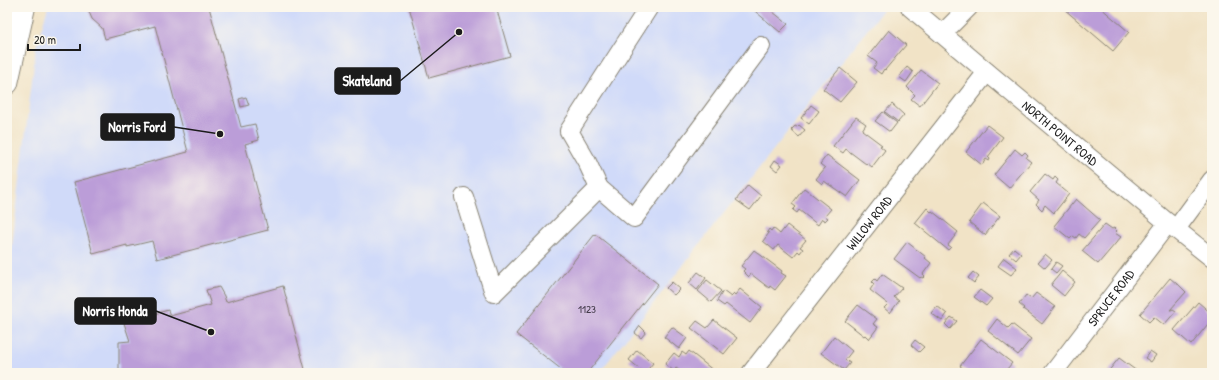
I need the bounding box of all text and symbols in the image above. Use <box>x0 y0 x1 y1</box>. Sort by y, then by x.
scale bar <box>28 26 80 52</box>
text: 20 m <box>34 31 56 48</box>
callout: Skateland <box>335 68 400 94</box>
text: Skateland <box>342 71 392 90</box>
street label: NORTH POINT ROAD <box>1018 96 1102 170</box>
callout: Norris Ford <box>101 114 174 140</box>
text: Norris Ford <box>108 117 166 136</box>
street label: WILLOW ROAD <box>842 191 896 254</box>
street label: SPRUCE ROAD <box>1083 265 1139 330</box>
callout: Norris Honda <box>75 298 156 324</box>
text: Norris Honda <box>82 301 148 320</box>
house number: 1123 <box>578 302 596 316</box>

